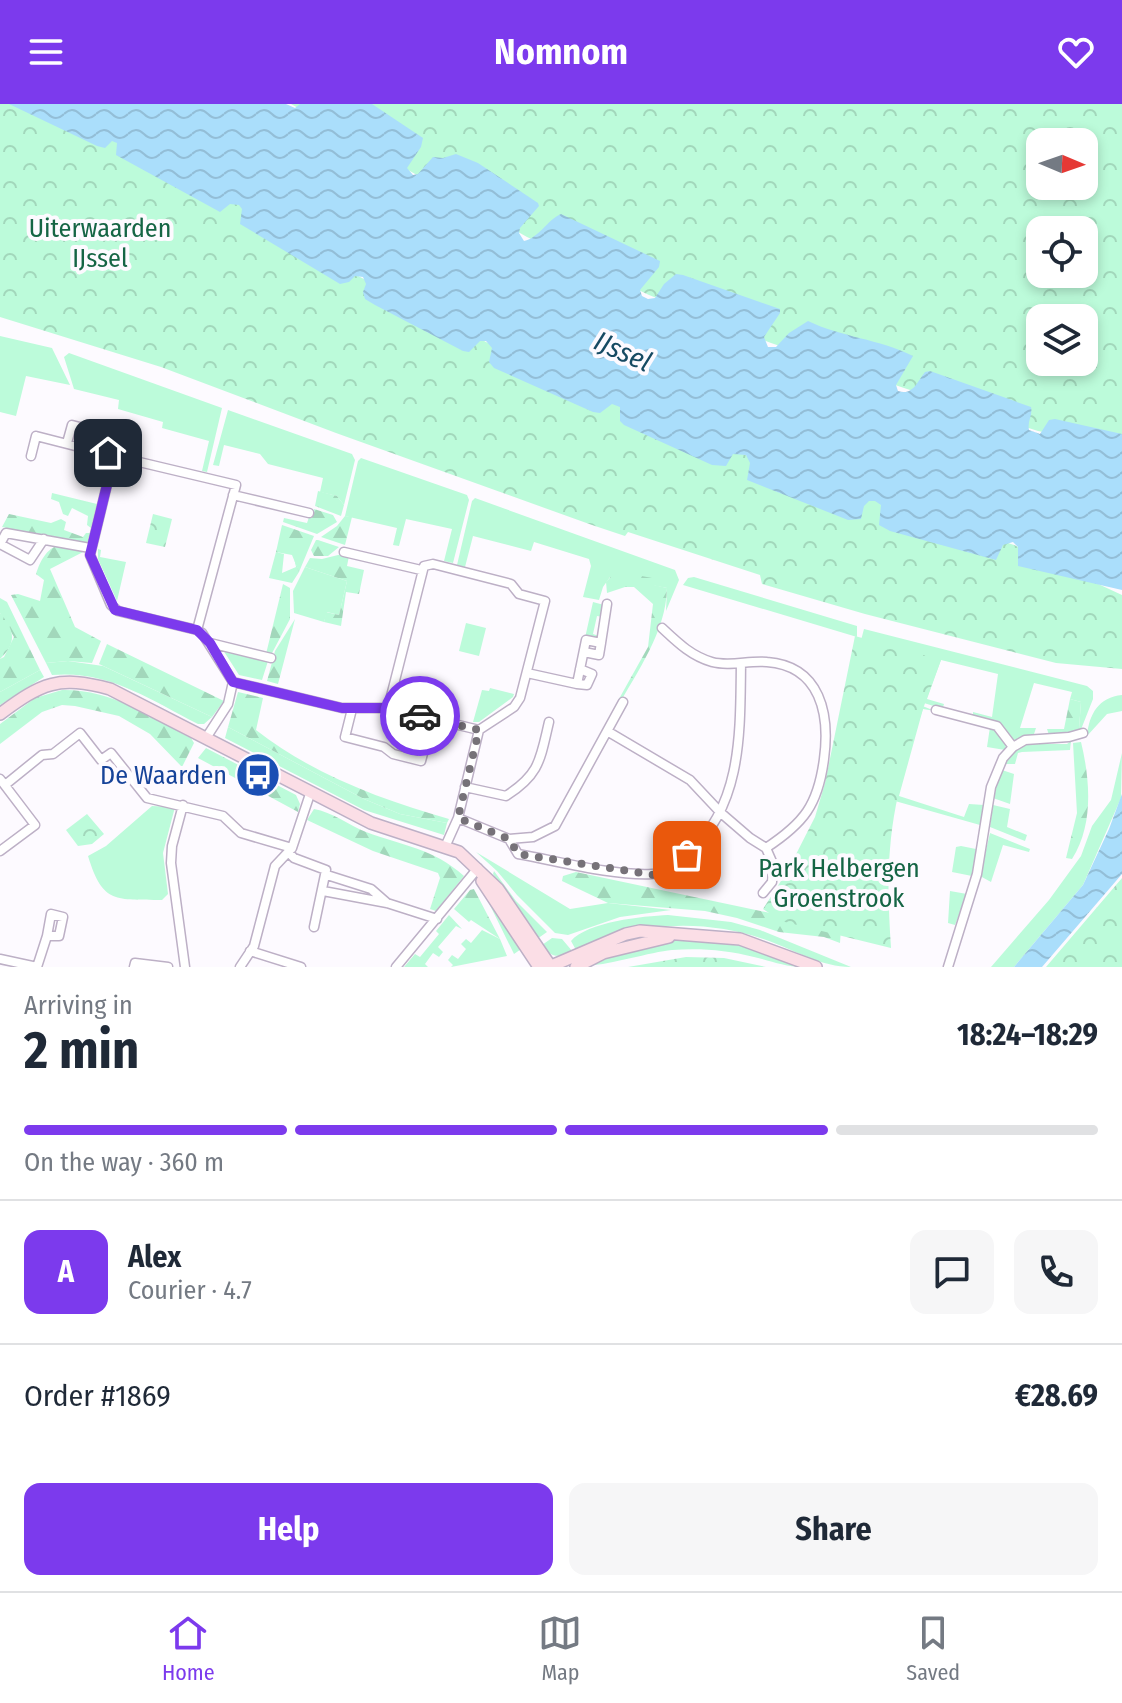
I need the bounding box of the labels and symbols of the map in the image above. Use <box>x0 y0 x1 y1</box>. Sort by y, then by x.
north arrow <box>1026 128 1098 200</box>
park label: Uiterwaarden IJssel <box>29 213 171 274</box>
water label: IJssel <box>589 324 657 379</box>
pin <box>74 419 142 487</box>
courier <box>380 676 460 756</box>
bus stop icon: De Waarden <box>234 751 282 799</box>
place label: De Waarden <box>100 760 227 791</box>
pin <box>653 821 721 889</box>
park label: Park Helbergen Groenstrook <box>758 853 920 914</box>

